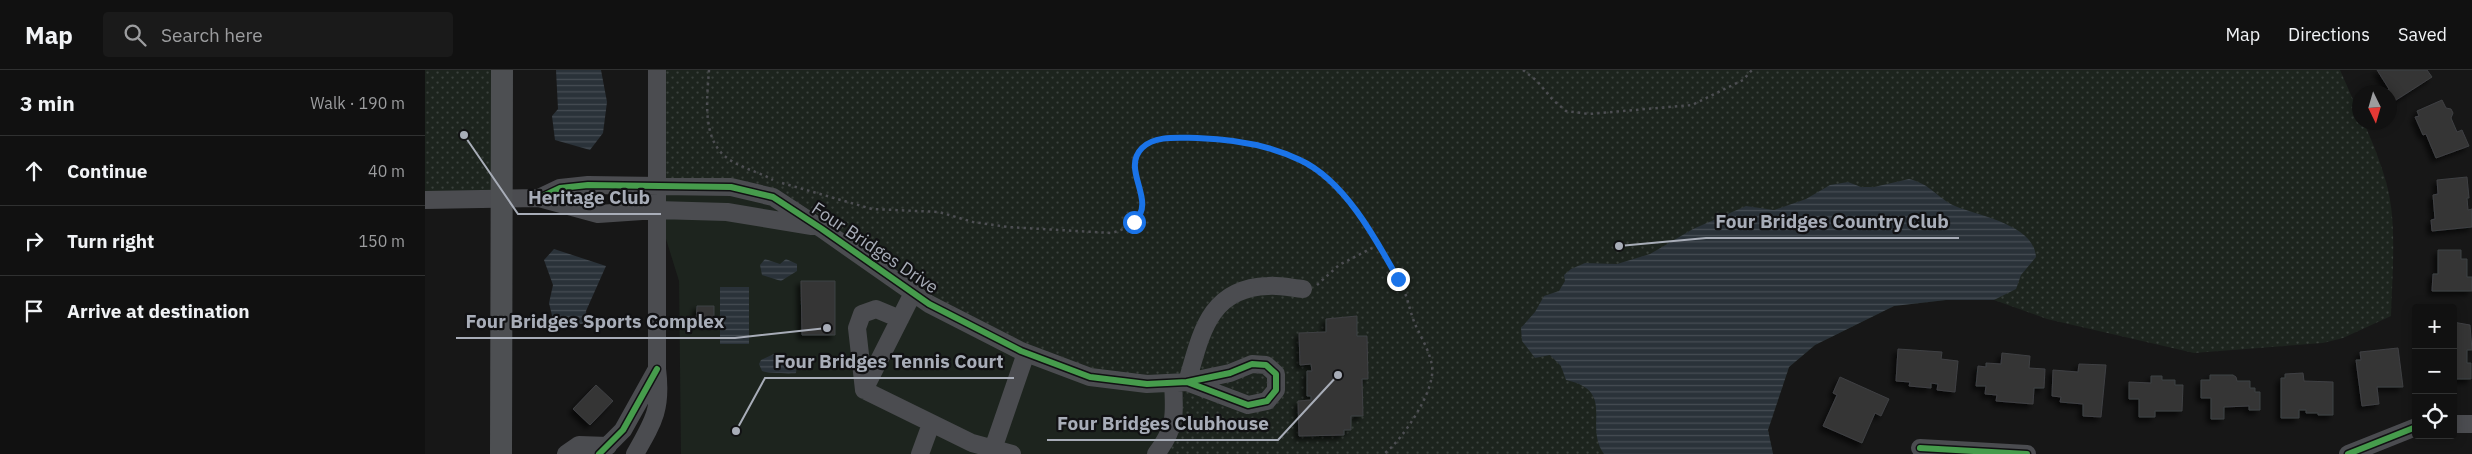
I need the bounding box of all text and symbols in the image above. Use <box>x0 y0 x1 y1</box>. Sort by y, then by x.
search box <box>103 12 453 57</box>
text: Map <box>25 19 73 51</box>
icon: search <box>121 21 149 49</box>
text: Search here <box>161 23 263 47</box>
text: Map <box>2225 23 2260 46</box>
text: Directions <box>2288 23 2370 46</box>
text: Saved <box>2398 23 2447 46</box>
north arrow <box>2352 85 2397 130</box>
text: 3 min <box>20 89 75 117</box>
text: Walk · 190 m <box>310 93 405 113</box>
icon: ahead <box>20 157 48 185</box>
text: Continue <box>67 159 147 183</box>
text: 40 m <box>368 161 405 181</box>
callout: Heritage Club <box>518 180 661 214</box>
text: Heritage Club <box>528 185 650 209</box>
street label: Four Bridges Drive <box>807 197 943 299</box>
callout: Four Bridges Country Club <box>1706 204 1959 238</box>
text: Four Bridges Country Club <box>1715 209 1949 233</box>
route start <box>1123 211 1146 234</box>
icon: right <box>20 227 48 255</box>
text: Turn right <box>67 229 154 253</box>
text: 150 m <box>358 231 405 251</box>
route end <box>1387 268 1410 291</box>
icon: arrive <box>20 297 48 325</box>
text: Arrive at destination <box>67 299 250 323</box>
callout: Four Bridges Sports Complex <box>456 304 735 338</box>
map controls <box>2412 304 2457 439</box>
button: + <box>2412 304 2457 349</box>
text: Four Bridges Sports Complex <box>466 309 725 333</box>
callout: Four Bridges Tennis Court <box>765 344 1014 378</box>
text: Four Bridges Tennis Court <box>774 349 1004 373</box>
button: − <box>2412 349 2457 394</box>
button: locate <box>2412 394 2457 439</box>
callout: Four Bridges Clubhouse <box>1047 406 1278 440</box>
text: Four Bridges Clubhouse <box>1057 411 1269 435</box>

